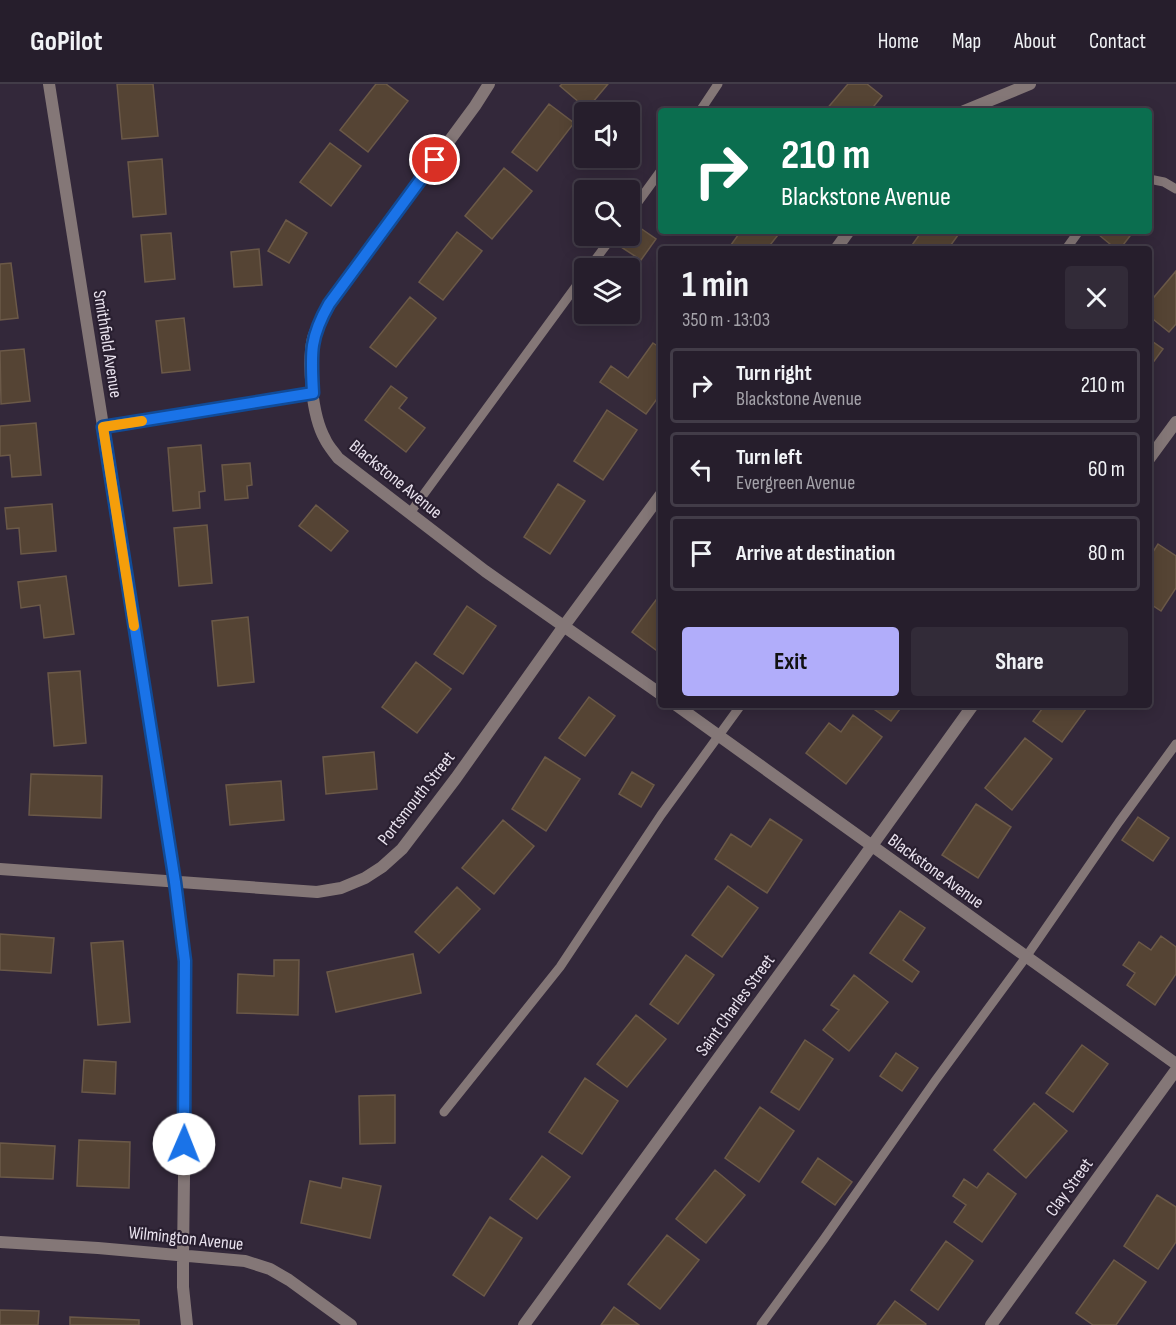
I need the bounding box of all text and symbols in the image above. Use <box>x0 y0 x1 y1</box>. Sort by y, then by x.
text: GoPilot <box>30 25 102 58</box>
text: Home <box>878 29 919 54</box>
text: Map <box>952 29 981 54</box>
text: About <box>1014 29 1056 54</box>
text: Contact <box>1089 29 1146 54</box>
map controls <box>574 102 640 324</box>
button: sound <box>574 102 640 168</box>
text: 210 m <box>781 130 870 181</box>
icon: right <box>682 132 760 210</box>
pin <box>409 134 460 185</box>
icon: arrive <box>418 143 451 176</box>
button: search <box>574 180 640 246</box>
text: Blackstone Avenue <box>781 181 951 213</box>
button: layers <box>574 258 640 324</box>
text: 1 min <box>682 264 749 307</box>
button: close <box>1065 266 1128 329</box>
street label: Smithfield Avenue <box>89 289 126 399</box>
text: 350 m · 13:03 <box>682 308 770 332</box>
text: Turn right <box>736 360 812 387</box>
icon: right <box>685 369 718 402</box>
text: 210 m <box>1081 372 1125 399</box>
text: Blackstone Avenue <box>736 387 862 411</box>
street label: Blackstone Avenue <box>345 436 446 523</box>
text: Turn left <box>736 444 802 471</box>
icon: left <box>685 453 718 486</box>
text: 60 m <box>1088 456 1125 483</box>
text: Evergreen Avenue <box>736 471 855 495</box>
icon: arrive <box>685 537 718 570</box>
text: Arrive at destination <box>736 540 895 567</box>
text: 80 m <box>1088 540 1125 567</box>
button: Exit <box>682 627 899 696</box>
button: Share <box>911 627 1128 696</box>
street label: Portsmouth Street <box>373 747 460 849</box>
street label: Blackstone Avenue <box>884 830 988 913</box>
street label: Saint Charles Street <box>691 950 780 1060</box>
position arrow <box>152 1112 216 1176</box>
street label: Clay Street <box>1041 1154 1098 1220</box>
street label: Wilmington Avenue <box>127 1222 244 1255</box>

